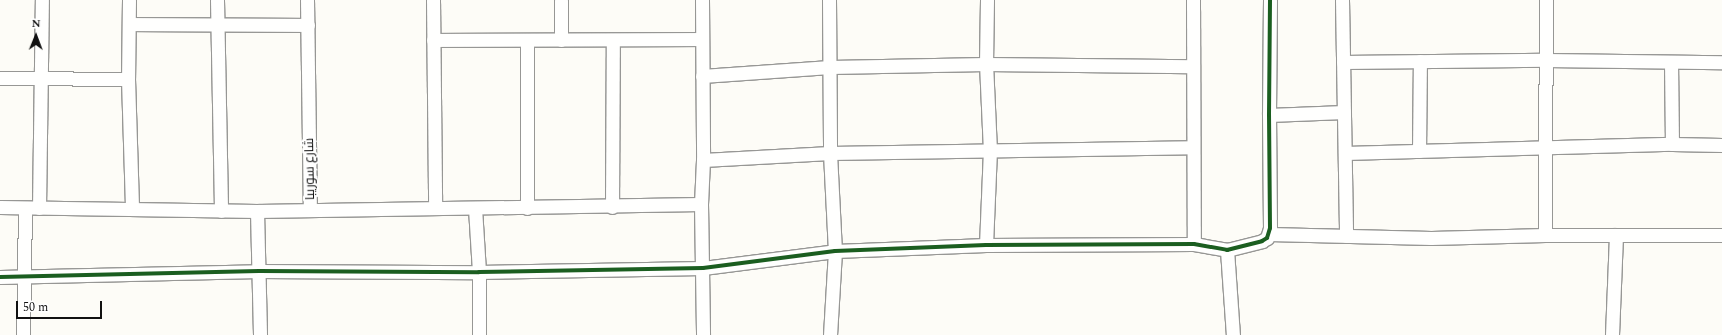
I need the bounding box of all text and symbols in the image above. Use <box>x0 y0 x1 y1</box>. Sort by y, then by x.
text: N <box>32 15 41 32</box>
north arrow <box>16 16 56 56</box>
street label: شارع سوريبا <box>302 138 318 200</box>
scale bar <box>18 293 104 319</box>
text: 50 m <box>23 298 48 317</box>

